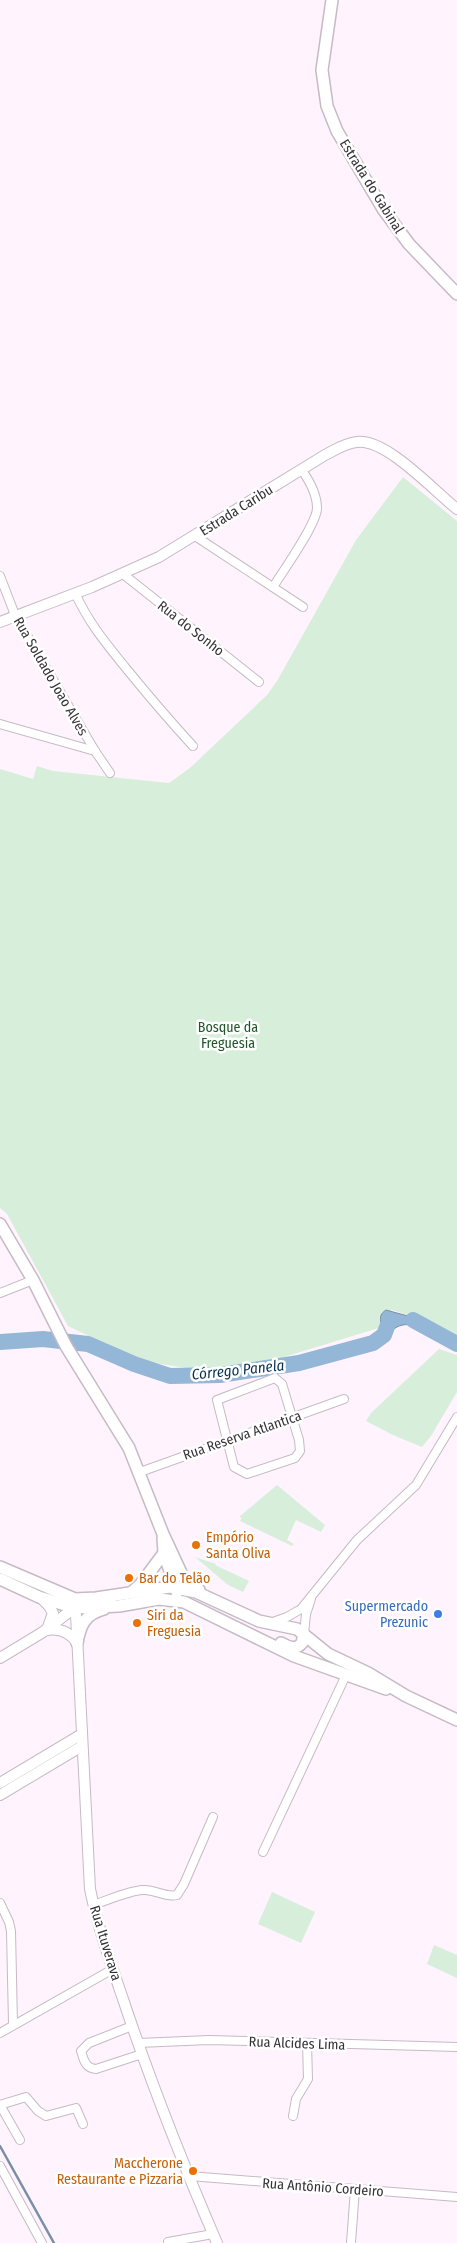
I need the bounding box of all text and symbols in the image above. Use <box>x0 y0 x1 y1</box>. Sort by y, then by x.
street label: Estrada do Gabinal <box>336 136 408 237</box>
street label: Estrada Caribu <box>197 481 276 540</box>
street label: Rua do Sonho <box>154 597 227 660</box>
street label: Rua Soldado Joao Alves <box>10 614 91 739</box>
park label: Bosque da Freguesia <box>198 1019 258 1052</box>
water label: Córrego Panela <box>191 1356 285 1384</box>
street label: Rua Reserva Atlantica <box>181 1407 304 1464</box>
place label: Empório Santa Oliva <box>206 1529 271 1562</box>
marker: Empório Santa Oliva <box>190 1539 202 1551</box>
place label: Bar do Telão <box>139 1570 210 1587</box>
marker: Bar do Telão <box>123 1572 135 1584</box>
place label: Supermercado Prezunic <box>345 1598 428 1631</box>
place label: Siri da Freguesia <box>147 1607 201 1640</box>
marker: Supermercado Prezunic <box>432 1608 444 1620</box>
marker: Siri da Freguesia <box>131 1617 143 1629</box>
street label: Rua Ituverava <box>86 1903 125 1983</box>
street label: Rua Alcides Lima <box>248 2033 346 2054</box>
place label: Maccherone Restaurante e Pizzaria <box>57 2155 183 2188</box>
marker: Maccherone Restaurante e Pizzaria <box>187 2165 199 2177</box>
street label: Rua Antônio Cordeiro <box>262 2175 384 2200</box>

